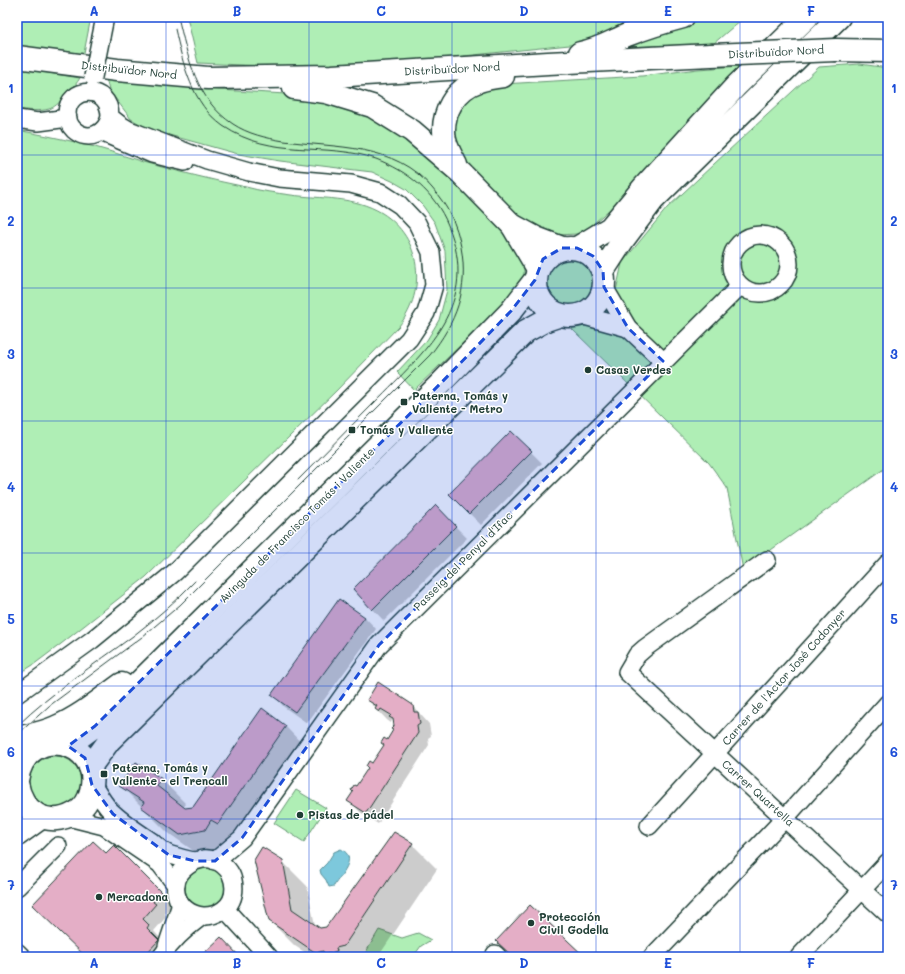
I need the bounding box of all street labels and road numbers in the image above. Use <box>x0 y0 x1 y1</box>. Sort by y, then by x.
street label: Distribuïdor Nord <box>728 41 824 62</box>
street label: Distribuïdor Nord <box>80 57 178 82</box>
street label: Distribuïdor Nord <box>404 58 500 79</box>
street label: Avinguda de Francisco Tomás i Valiente <box>216 444 378 606</box>
street label: Passeig del Penyal d'Ifac <box>410 508 516 614</box>
street label: Carrer de l'Actor José Codonyer <box>718 605 849 748</box>
street label: Carrer Quartella <box>719 756 798 829</box>

